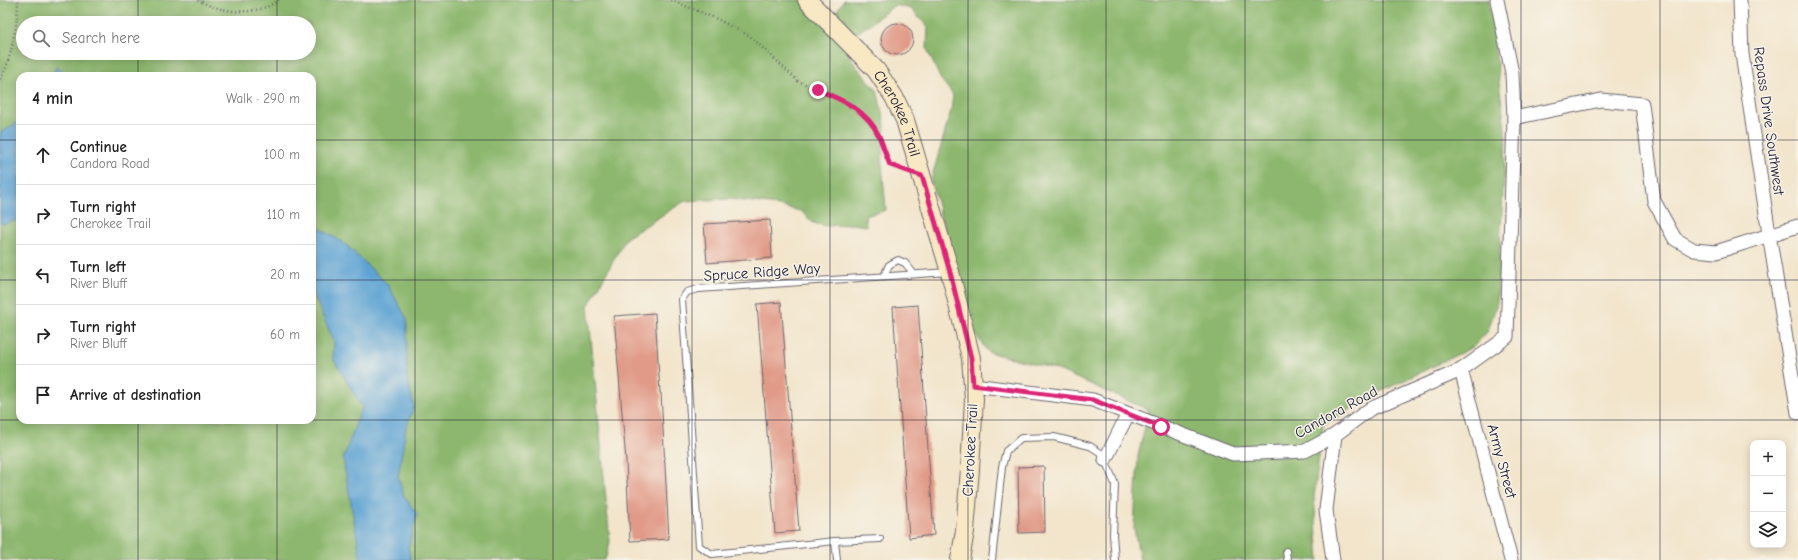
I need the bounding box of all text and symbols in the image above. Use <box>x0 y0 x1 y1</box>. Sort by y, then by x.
search box <box>16 16 316 60</box>
icon: search <box>30 27 52 49</box>
text: Search here <box>62 29 140 47</box>
street label: Repass Drive Southwest <box>1750 46 1788 197</box>
street label: Cherokee Trail <box>870 67 924 158</box>
route end <box>809 81 827 99</box>
text: 4 min <box>32 89 73 108</box>
text: Walk · 290 m <box>226 91 300 106</box>
text: Continue <box>70 138 127 156</box>
icon: ahead <box>32 144 54 166</box>
text: 100 m <box>264 147 300 162</box>
text: Candora Road <box>70 156 150 171</box>
text: Turn right <box>70 198 136 216</box>
icon: right <box>32 204 54 226</box>
text: 110 m <box>267 207 300 222</box>
text: Cherokee Trail <box>70 216 151 231</box>
text: Turn left <box>70 258 126 276</box>
street label: Spruce Ridge Way <box>703 259 821 285</box>
icon: left <box>32 264 54 286</box>
text: 20 m <box>270 267 300 282</box>
text: River Bluff <box>70 276 127 291</box>
text: Turn right <box>70 318 136 336</box>
icon: right <box>32 324 54 346</box>
text: 60 m <box>270 327 300 342</box>
text: River Bluff <box>70 336 127 351</box>
street label: Candora Road <box>1291 382 1381 442</box>
icon: arrive <box>32 384 54 406</box>
text: Arrive at destination <box>70 386 201 404</box>
street label: Cherokee Trail <box>959 403 981 497</box>
route start <box>1152 418 1170 436</box>
street label: Army Street <box>1483 422 1521 501</box>
map controls <box>1750 440 1786 548</box>
button: + <box>1750 440 1786 476</box>
button: − <box>1750 476 1786 512</box>
button: layers <box>1750 512 1786 548</box>

